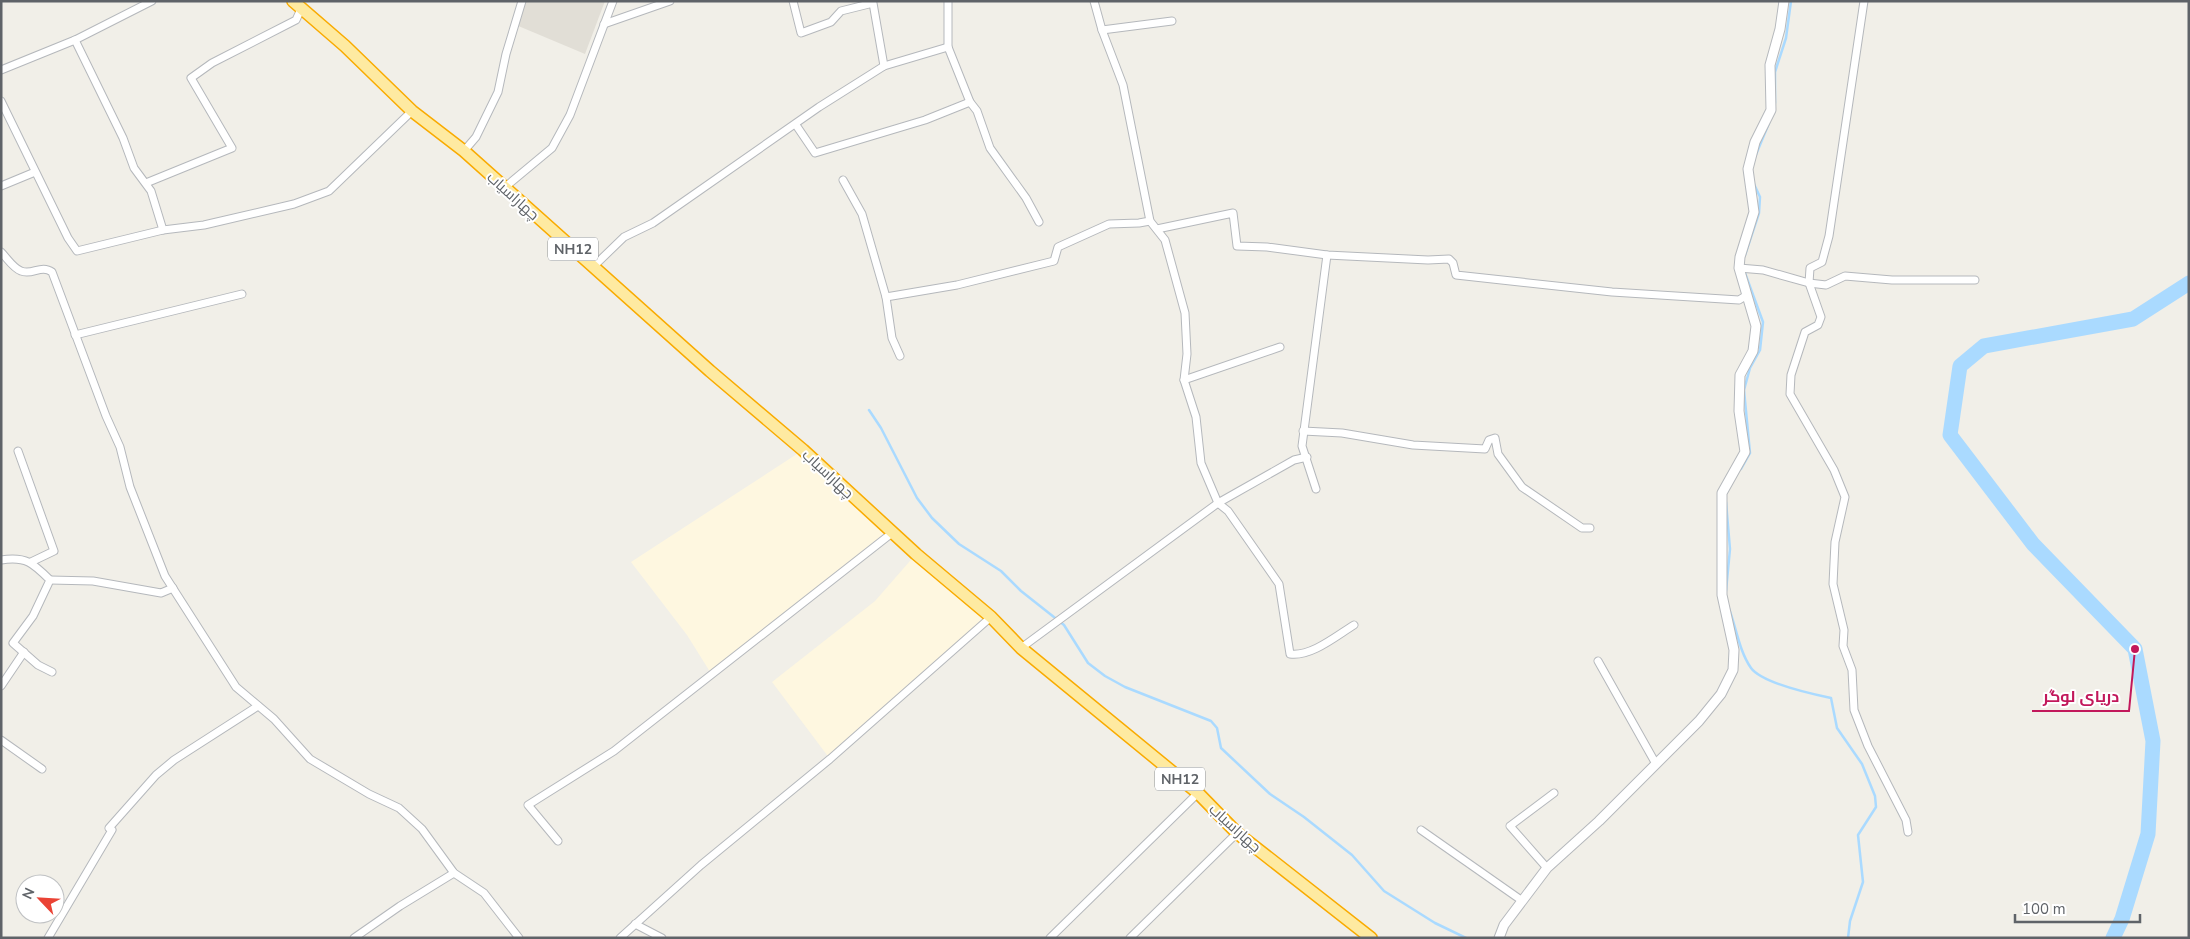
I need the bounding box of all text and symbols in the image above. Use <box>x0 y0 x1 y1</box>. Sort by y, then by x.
street label: چهاراسیاب <box>483 167 543 225</box>
road number: NH12 <box>548 238 598 260</box>
street label: چهاراسیاب <box>798 445 858 503</box>
callout: دریای لوگر <box>2032 680 2129 711</box>
text: دریای لوگر <box>2042 686 2119 708</box>
road number: NH12 <box>1155 768 1205 791</box>
street label: چهاراسیاب <box>1205 799 1265 857</box>
north arrow <box>15 874 65 924</box>
text: N <box>18 885 39 902</box>
scale bar <box>2015 892 2140 924</box>
text: 100 m <box>2022 899 2066 919</box>

